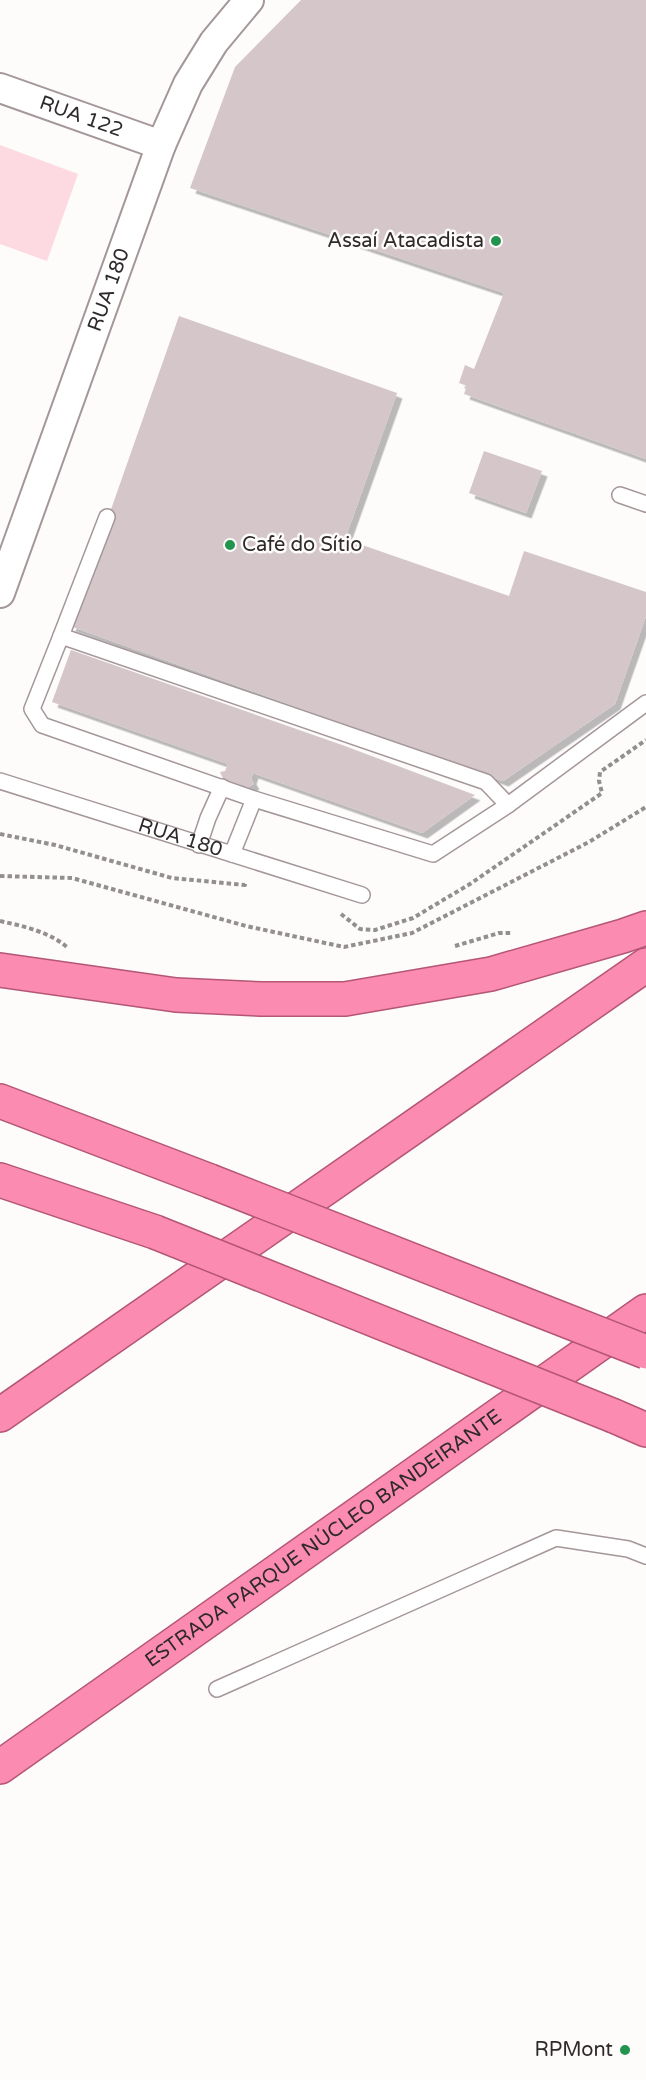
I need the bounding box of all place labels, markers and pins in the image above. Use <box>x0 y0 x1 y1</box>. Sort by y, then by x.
place label: Assaí Atacadista <box>327 229 484 253</box>
marker: Assaí Atacadista <box>489 234 503 248</box>
place label: Café do Sítio <box>242 533 362 557</box>
marker: Café do Sítio <box>223 538 237 552</box>
place label: RPMont <box>535 2038 613 2062</box>
marker: RPMont <box>618 2043 632 2057</box>

